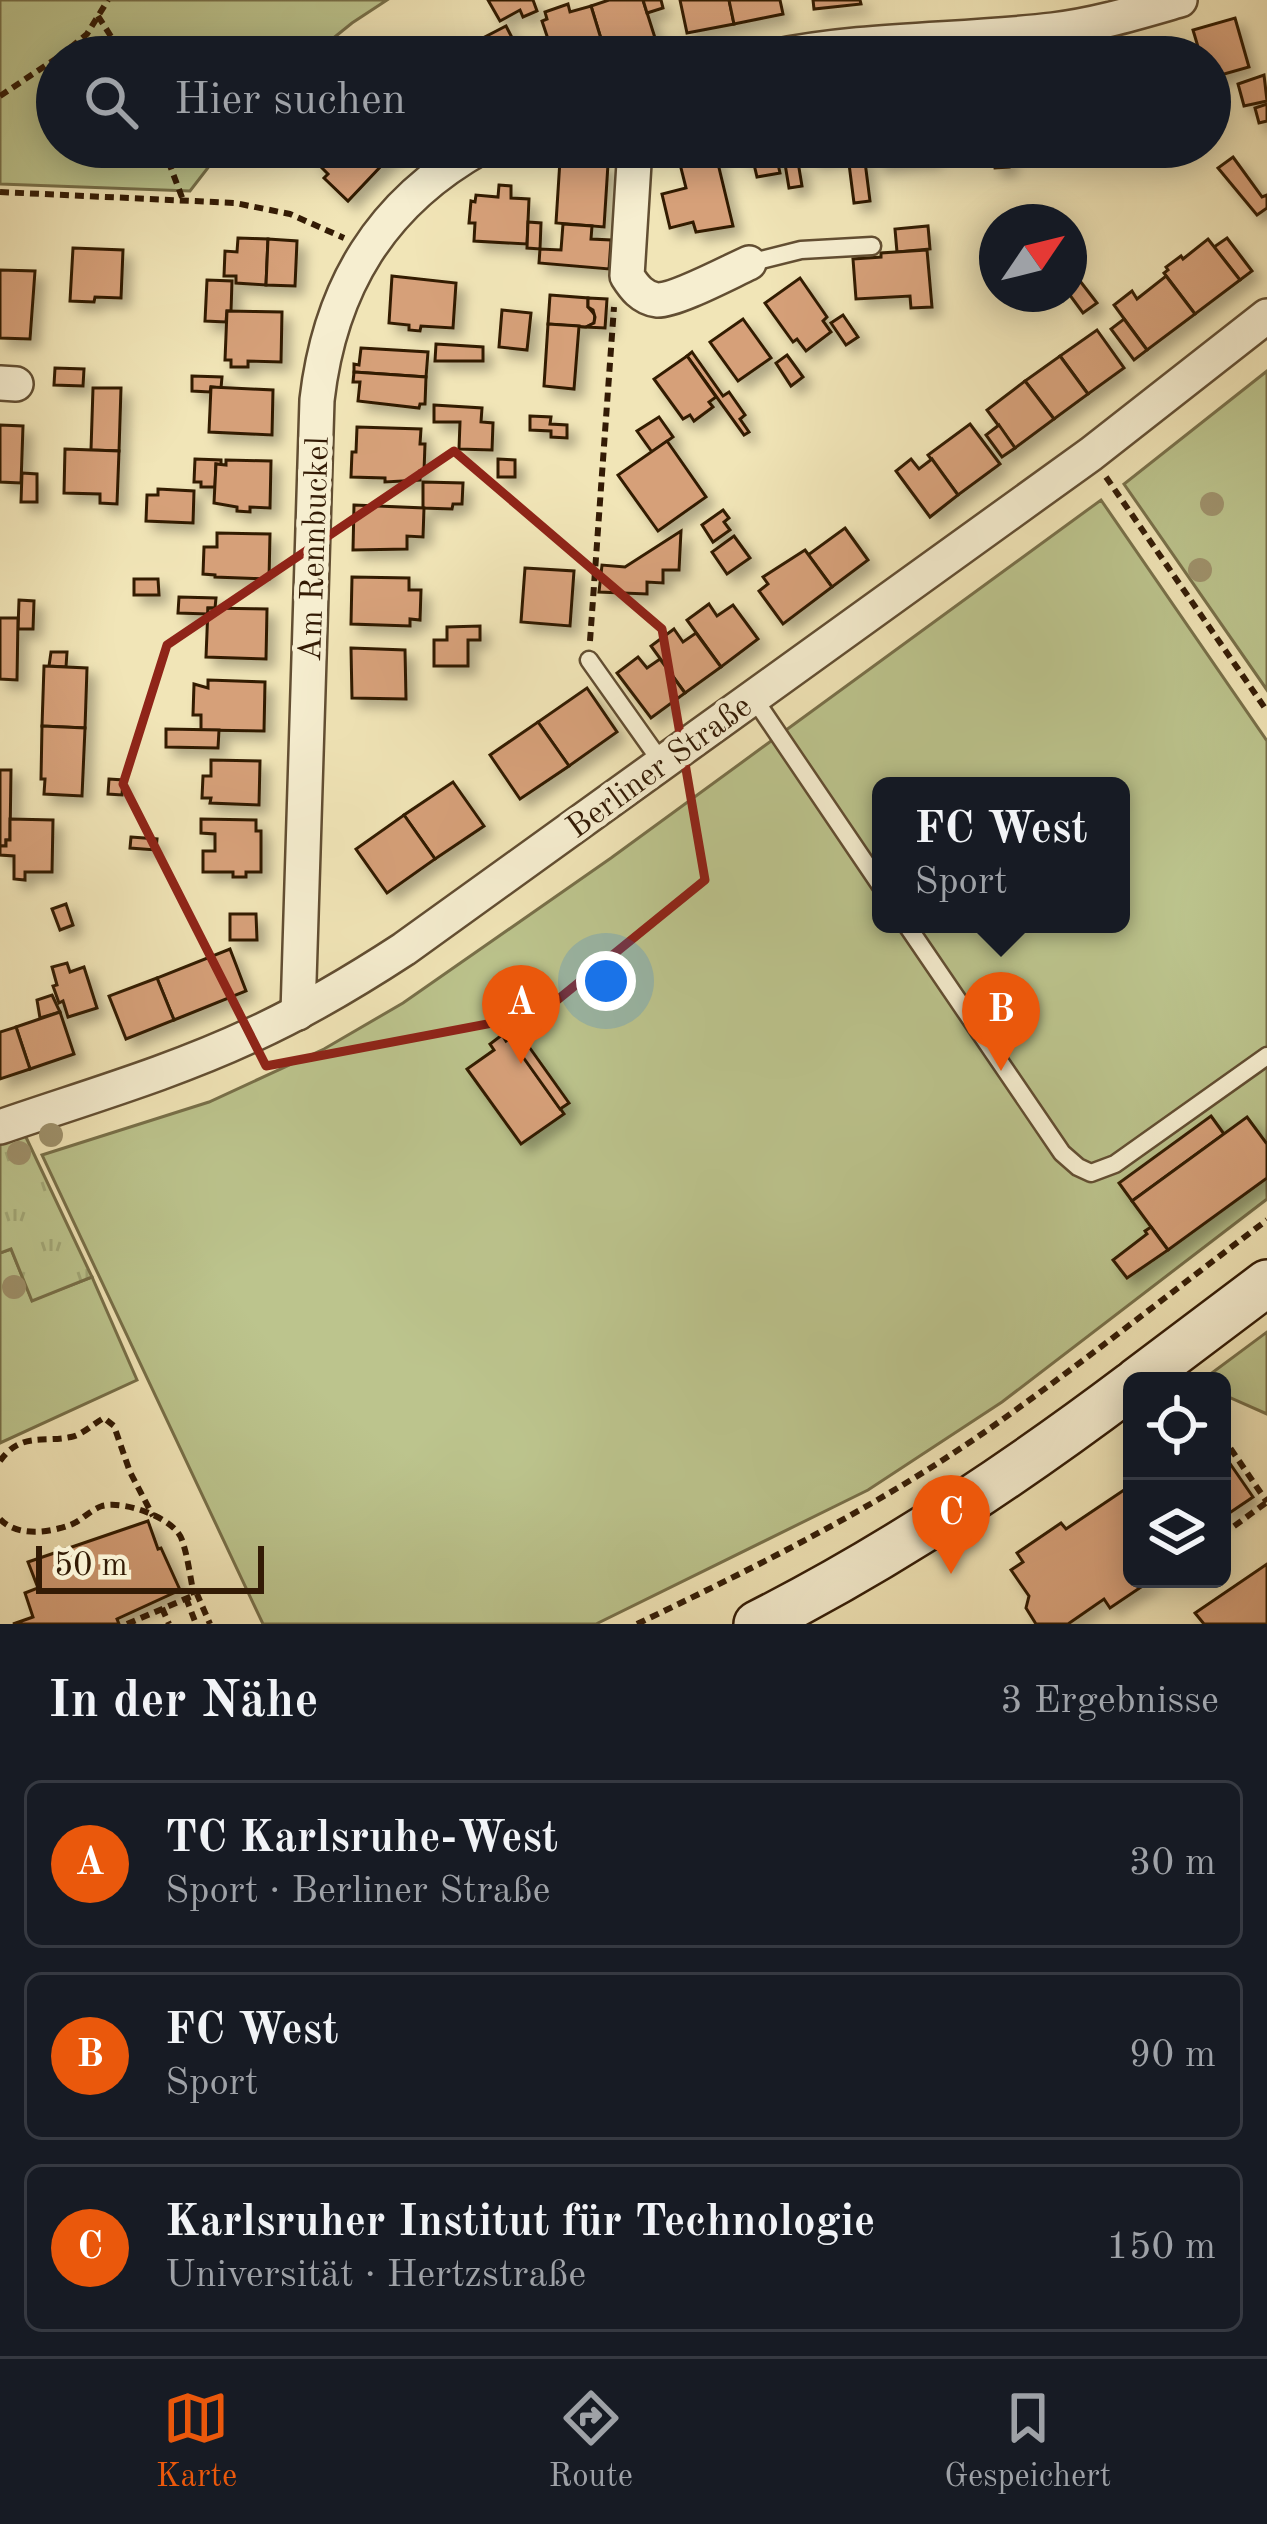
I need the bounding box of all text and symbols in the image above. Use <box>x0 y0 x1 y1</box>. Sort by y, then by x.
search box <box>36 36 1231 168</box>
icon: search <box>78 69 144 135</box>
text: Hier suchen <box>174 79 406 124</box>
north arrow <box>979 204 1087 312</box>
street label: Am Rennbuckel <box>295 436 336 662</box>
street label: Berliner Straße <box>562 690 759 846</box>
popup <box>872 777 1130 933</box>
text: FC West <box>914 808 1088 853</box>
text: Sport <box>914 863 1008 902</box>
your location <box>576 951 636 1011</box>
pin: A <box>482 965 560 1064</box>
pin: B <box>962 972 1040 1071</box>
map controls <box>1123 1372 1231 1588</box>
button: locate <box>1123 1372 1231 1480</box>
pin: C <box>912 1475 990 1574</box>
button: layers <box>1123 1480 1231 1588</box>
scale bar <box>36 1540 264 1593</box>
text: 50 m <box>54 1550 128 1583</box>
text: In der Nähe <box>48 1677 319 1728</box>
text: 3 Ergebnisse <box>1000 1682 1219 1721</box>
text: TC Karlsruhe-West <box>165 1817 558 1862</box>
text: A <box>75 1844 105 1883</box>
text: 30 m <box>1129 1844 1216 1883</box>
text: Sport · Berliner Straße <box>165 1872 550 1911</box>
text: FC West <box>165 2009 339 2054</box>
text: B <box>76 2036 104 2075</box>
text: 90 m <box>1129 2036 1216 2075</box>
text: Sport <box>165 2064 258 2103</box>
text: Karlsruher Institut für Technologie <box>165 2201 875 2246</box>
text: C <box>77 2228 103 2267</box>
text: 150 m <box>1106 2228 1216 2267</box>
text: Universität · Hertzstraße <box>165 2256 586 2295</box>
tab: Karte <box>156 2385 237 2498</box>
tab: Route <box>549 2385 633 2498</box>
tab: Gespeichert <box>944 2385 1111 2498</box>

